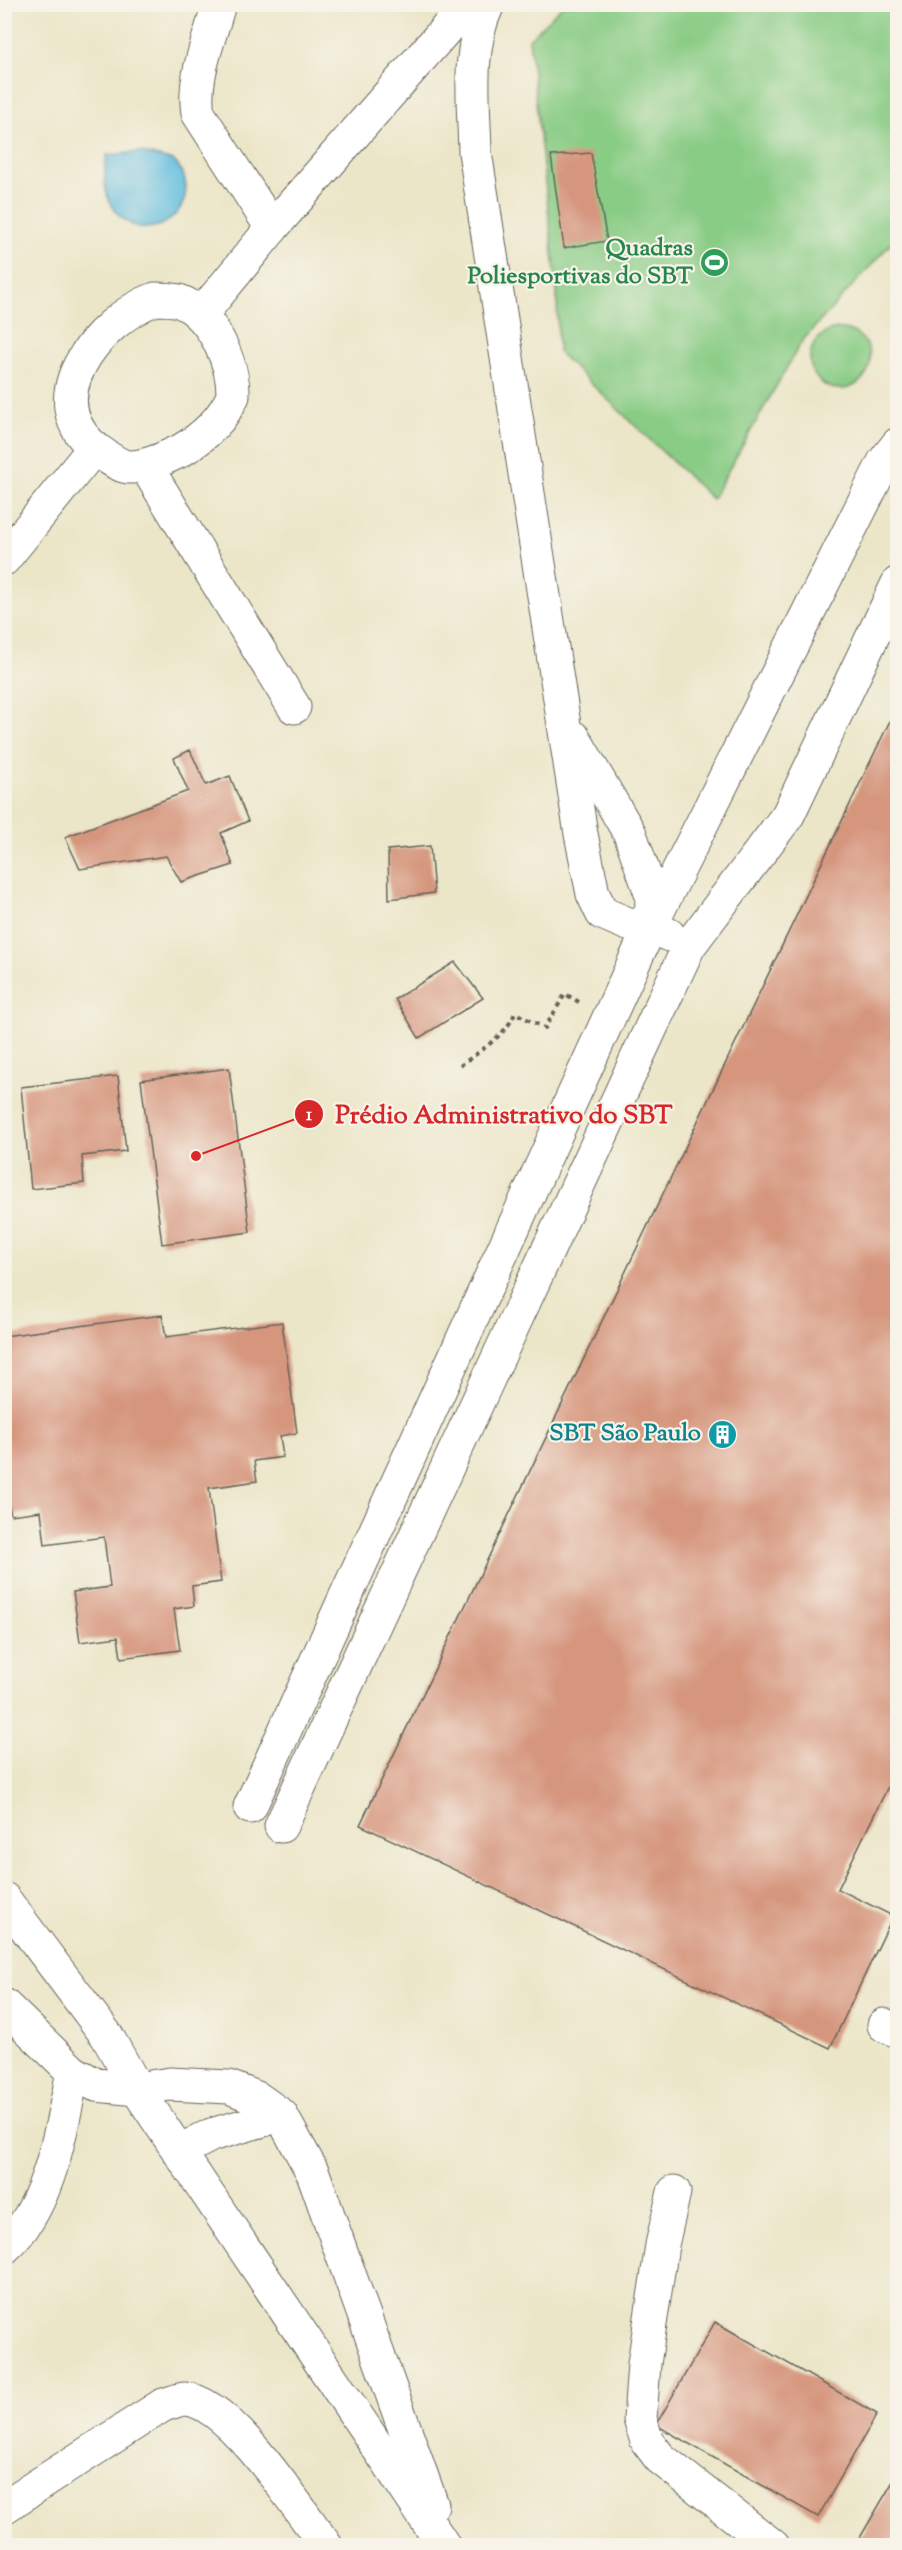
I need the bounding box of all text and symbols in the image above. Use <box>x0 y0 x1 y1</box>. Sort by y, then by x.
place label: Quadras Poliesportivas do SBT <box>467 232 693 294</box>
sports icon: Quadras Poliesportivas do SBT <box>698 247 730 279</box>
callout: Prédio Administrativo do SBT <box>294 1092 685 1136</box>
text: Prédio Administrativo do SBT <box>335 1098 673 1135</box>
text: 1 <box>306 1103 313 1129</box>
place label: SBT São Paulo <box>549 1417 701 1451</box>
building icon: SBT São Paulo <box>706 1418 738 1450</box>

